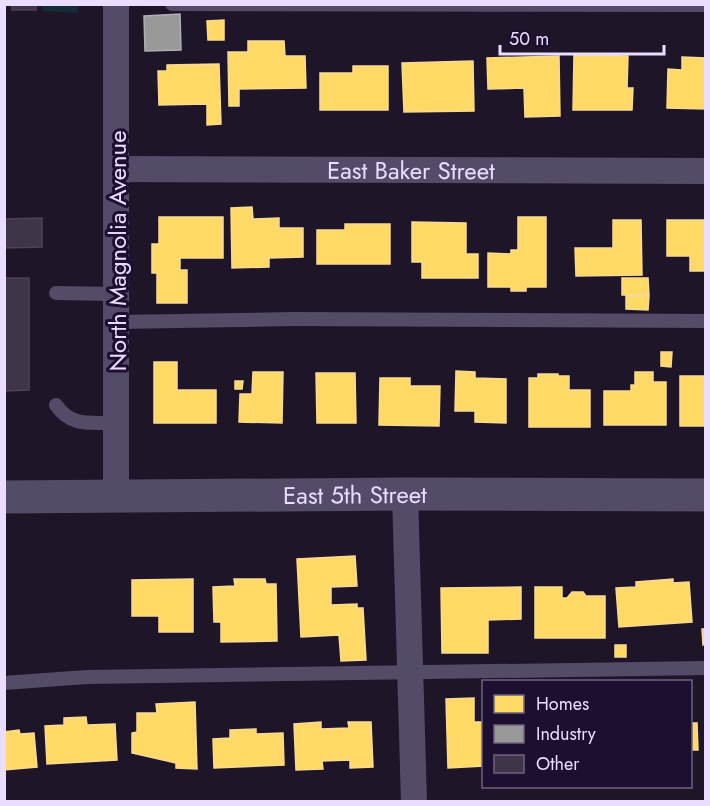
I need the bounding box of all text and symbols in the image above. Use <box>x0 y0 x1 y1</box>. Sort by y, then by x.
scale bar <box>500 18 664 56</box>
text: 50 m <box>509 26 549 52</box>
street label: North Magnolia Avenue <box>100 130 135 372</box>
street label: East Baker Street <box>327 152 495 188</box>
street label: East 5th Street <box>283 476 427 512</box>
legend <box>482 680 692 788</box>
text: Homes <box>536 691 589 717</box>
text: Industry <box>536 721 596 747</box>
text: Other <box>536 751 580 777</box>

